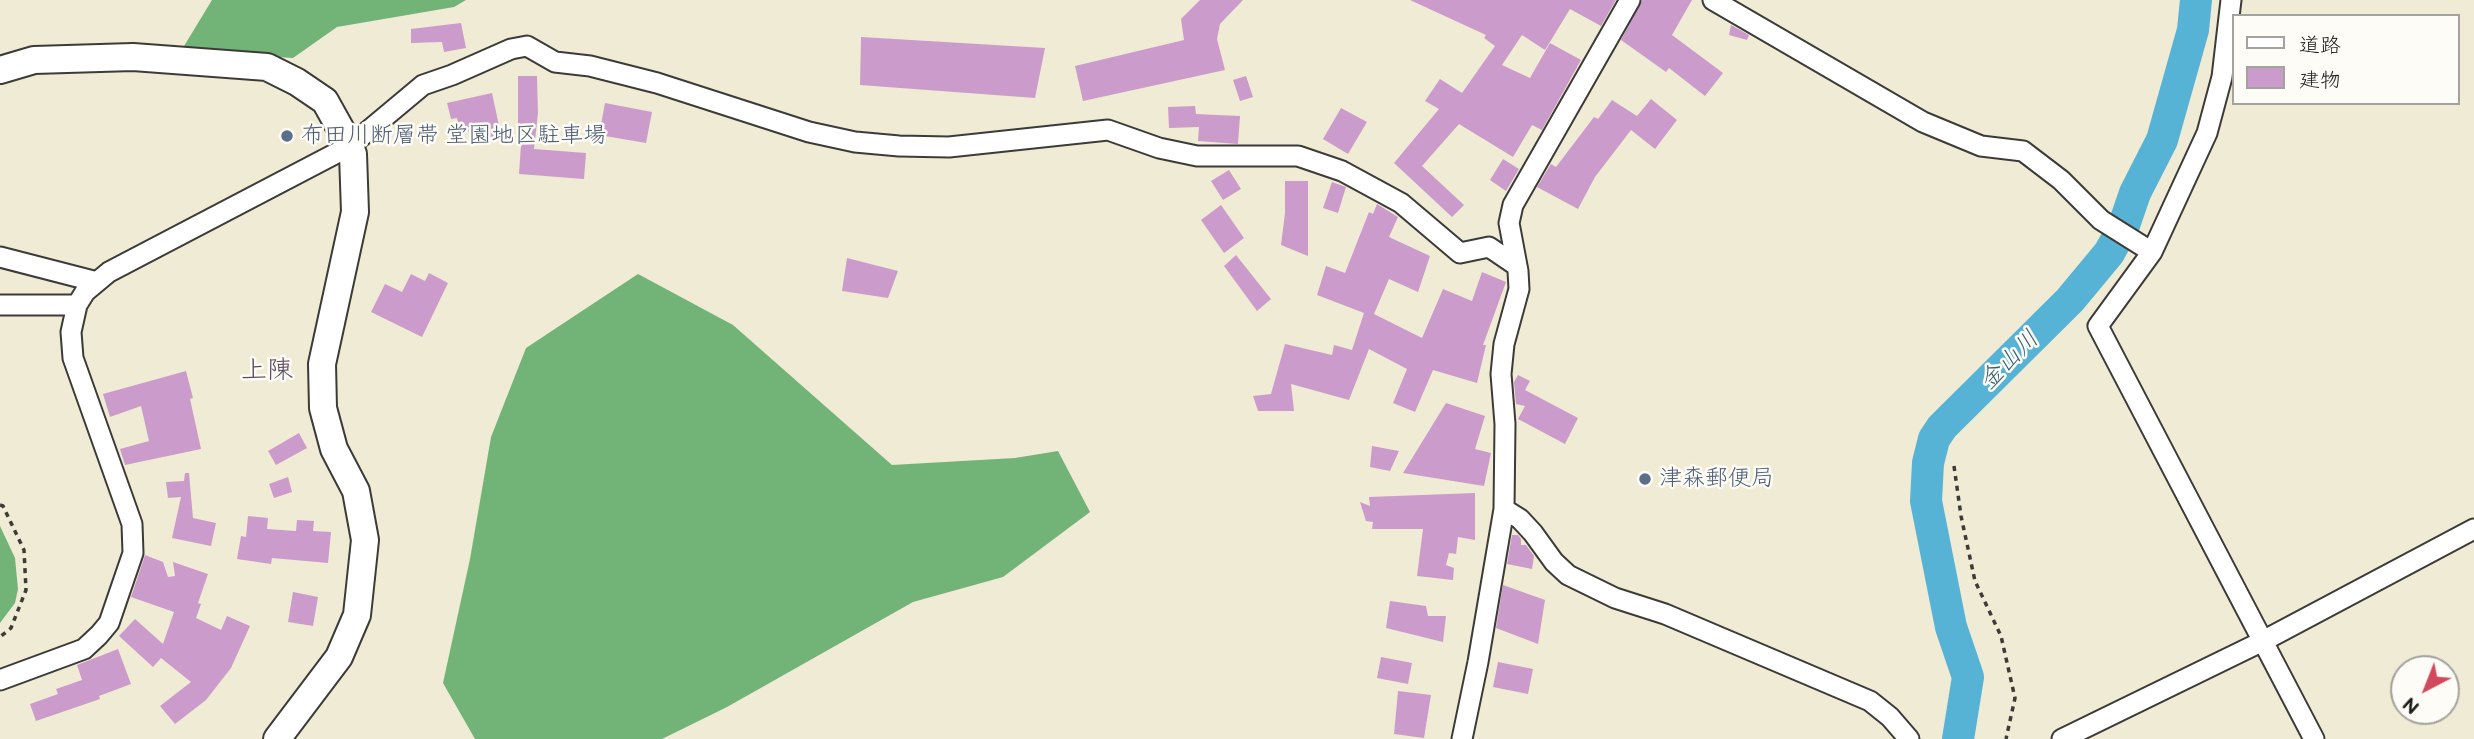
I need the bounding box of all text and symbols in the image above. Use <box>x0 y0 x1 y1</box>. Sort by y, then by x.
legend <box>2232 14 2460 105</box>
text: 道路 <box>2299 33 2341 58</box>
text: 建物 <box>2299 68 2341 93</box>
place label: 布田川断層帯 堂園地区駐車場 <box>301 122 606 150</box>
marker: 布田川断層帯 堂園地区駐車場 <box>279 128 295 144</box>
water label: 金山川 <box>1974 325 2046 397</box>
district label: 上陳 <box>241 355 293 387</box>
place label: 津森郵便局 <box>1659 465 1774 493</box>
marker: 津森郵便局 <box>1637 471 1653 487</box>
north arrow <box>2390 655 2460 725</box>
text: N <box>2399 691 2425 718</box>

